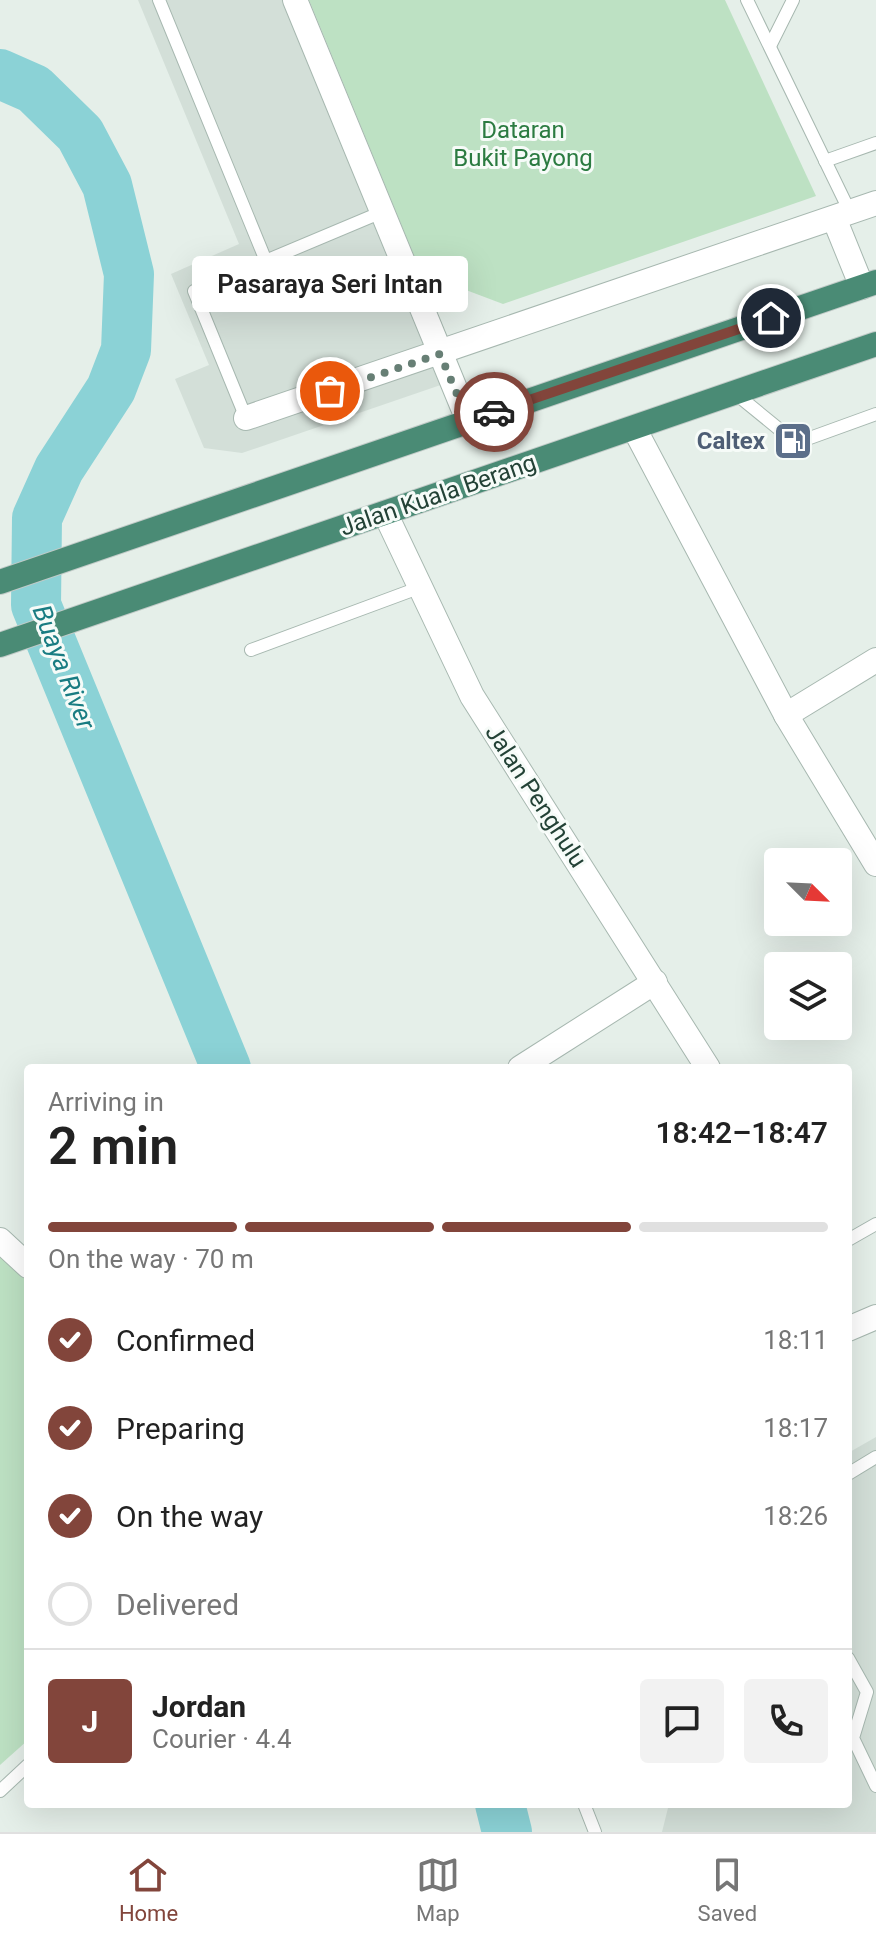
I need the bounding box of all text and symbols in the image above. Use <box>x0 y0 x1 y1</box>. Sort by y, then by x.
park label: Dataran Bukit Payong <box>453 116 593 172</box>
callout: Pasaraya Seri Intan <box>192 255 468 311</box>
text: Pasaraya Seri Intan <box>217 269 443 299</box>
pin <box>737 284 805 352</box>
icon: home <box>749 296 793 340</box>
pin <box>296 357 364 425</box>
icon: bag <box>308 369 352 413</box>
courier <box>454 372 534 452</box>
icon: car <box>472 390 516 434</box>
fuel station icon: Caltex <box>772 420 814 462</box>
place label: Caltex <box>697 427 766 455</box>
street label: Jalan Kuala Berang <box>336 448 540 542</box>
water label: Buaya River <box>27 601 102 735</box>
street label: Jalan Penghulu <box>480 719 592 873</box>
north arrow <box>764 848 852 936</box>
map controls <box>764 848 852 1040</box>
button: layers <box>764 952 852 1040</box>
text: Arriving in <box>48 1087 164 1117</box>
text: 18:42–18:47 <box>655 1115 828 1150</box>
text: 2 min <box>48 1116 178 1177</box>
text: On the way · 70 m <box>48 1244 254 1274</box>
icon: check <box>48 1318 92 1362</box>
text: Confirmed <box>116 1323 255 1358</box>
text: 18:11 <box>763 1325 828 1355</box>
icon: check <box>48 1406 92 1450</box>
text: Preparing <box>116 1411 245 1446</box>
text: 18:17 <box>763 1413 828 1443</box>
icon: check <box>48 1494 92 1538</box>
text: On the way <box>116 1499 263 1534</box>
text: 18:26 <box>763 1501 828 1531</box>
text: Delivered <box>116 1587 239 1622</box>
button: chat <box>640 1679 724 1763</box>
button: phone <box>744 1679 828 1763</box>
text: Jordan <box>152 1689 246 1724</box>
text: J <box>82 1704 98 1739</box>
text: Courier · 4.4 <box>152 1724 292 1754</box>
tab: Home <box>119 1853 178 1926</box>
tab: Map <box>416 1853 460 1926</box>
tab: Saved <box>698 1853 757 1926</box>

